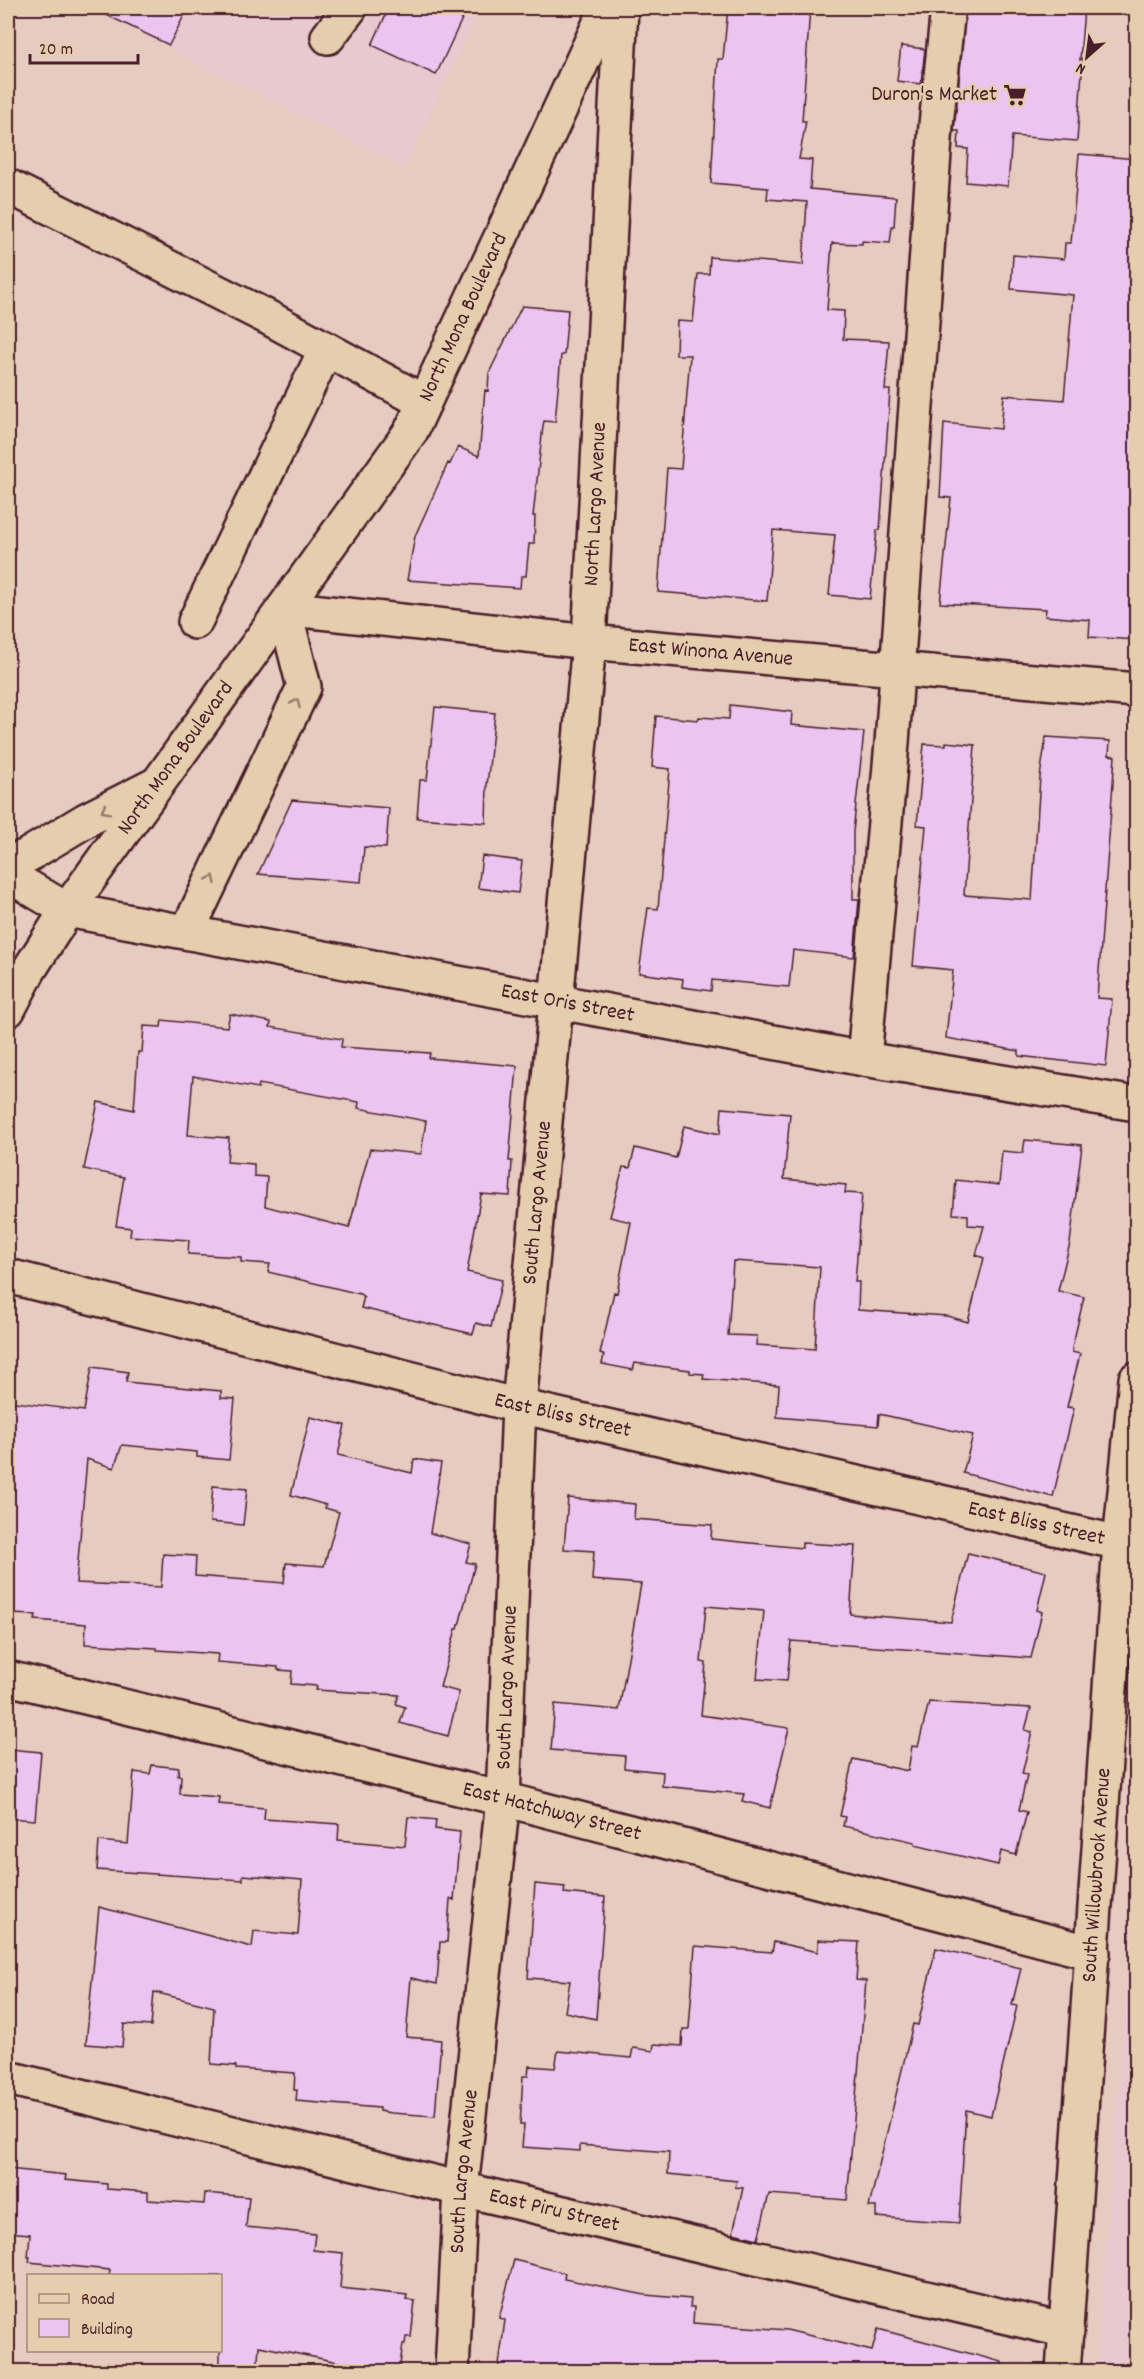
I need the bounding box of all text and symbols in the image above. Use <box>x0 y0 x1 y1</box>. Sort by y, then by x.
scale bar <box>30 27 138 65</box>
north arrow <box>1057 27 1117 87</box>
text: 20 m <box>39 38 73 63</box>
text: N <box>1072 56 1090 80</box>
place label: Duron's Market <box>871 80 997 111</box>
supermarket icon: Duron's Market <box>1002 82 1028 108</box>
street label: North Mona Boulevard <box>411 228 516 407</box>
street label: North Largo Avenue <box>576 421 616 587</box>
street label: East Winona Avenue <box>627 630 794 675</box>
street label: North Mona Boulevard <box>110 675 242 842</box>
one-way arrow <box>289 698 301 709</box>
one-way arrow <box>100 803 111 815</box>
one-way arrow <box>205 875 217 886</box>
street label: East Oris Street <box>498 976 637 1031</box>
street label: South Largo Avenue <box>515 1119 561 1286</box>
street label: East Bliss Street <box>491 1385 634 1447</box>
street label: East Bliss Street <box>965 1493 1108 1555</box>
street label: South Largo Avenue <box>489 1605 526 1770</box>
street label: South Willowbrook Avenue <box>1074 1767 1120 1983</box>
street label: East Hatchway Street <box>459 1774 644 1850</box>
street label: South Largo Avenue <box>442 2088 487 2254</box>
street label: East Piru Street <box>486 2181 622 2241</box>
legend <box>27 2274 222 2352</box>
text: Road <box>81 2288 115 2313</box>
text: Building <box>81 2318 133 2343</box>

